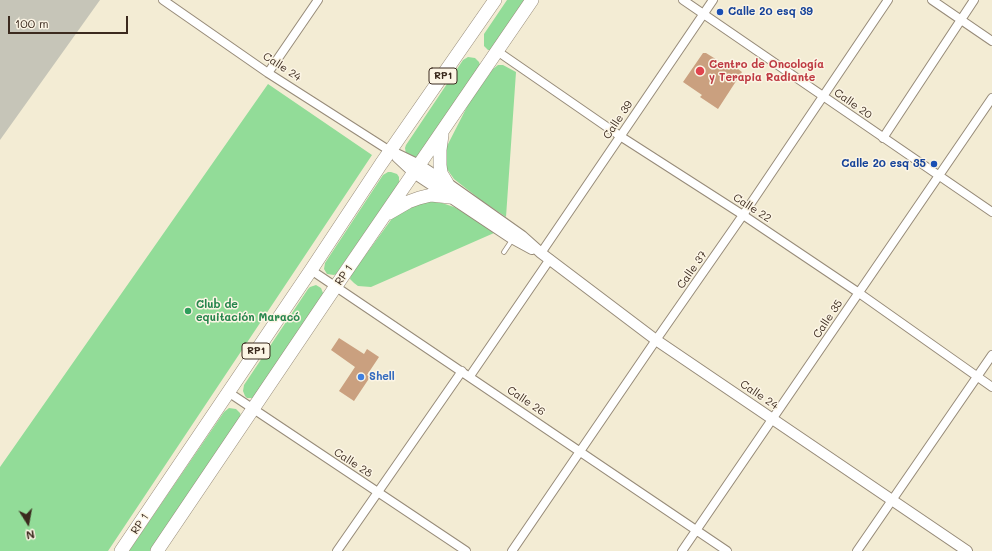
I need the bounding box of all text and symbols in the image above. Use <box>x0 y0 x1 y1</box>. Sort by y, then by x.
place label: Calle 20 esq 39 <box>728 5 813 19</box>
marker: Calle 20 esq 39 <box>715 7 725 17</box>
scale bar <box>10 8 130 34</box>
text: 100 m <box>15 15 49 31</box>
street label: Calle 24 <box>260 50 304 84</box>
place label: Centro de Oncología y Terapia Radiante <box>709 58 824 84</box>
marker: Centro de Oncología y Terapia Radiante <box>694 65 706 77</box>
road number: RP1 <box>429 68 457 84</box>
street label: Calle 20 <box>831 86 875 122</box>
street label: Calle 39 <box>600 98 636 142</box>
place label: Calle 20 esq 35 <box>841 157 926 171</box>
marker: Calle 20 esq 35 <box>929 159 939 169</box>
street label: Calle 22 <box>730 191 774 225</box>
street label: Calle 37 <box>674 249 710 291</box>
street label: RP 1 <box>332 262 356 288</box>
street label: Calle 35 <box>810 297 846 341</box>
place label: Club de equitación Maracó <box>196 298 300 324</box>
marker: Club de equitación Maracó <box>183 306 193 316</box>
road number: RP1 <box>242 343 270 359</box>
place label: Shell <box>369 370 395 384</box>
marker: Shell <box>356 372 366 382</box>
street label: Calle 24 <box>737 377 781 413</box>
street label: Calle 26 <box>504 383 548 419</box>
street label: Calle 28 <box>331 446 375 480</box>
north arrow <box>8 503 48 543</box>
street label: RP 1 <box>128 511 152 537</box>
text: N <box>25 527 36 543</box>

